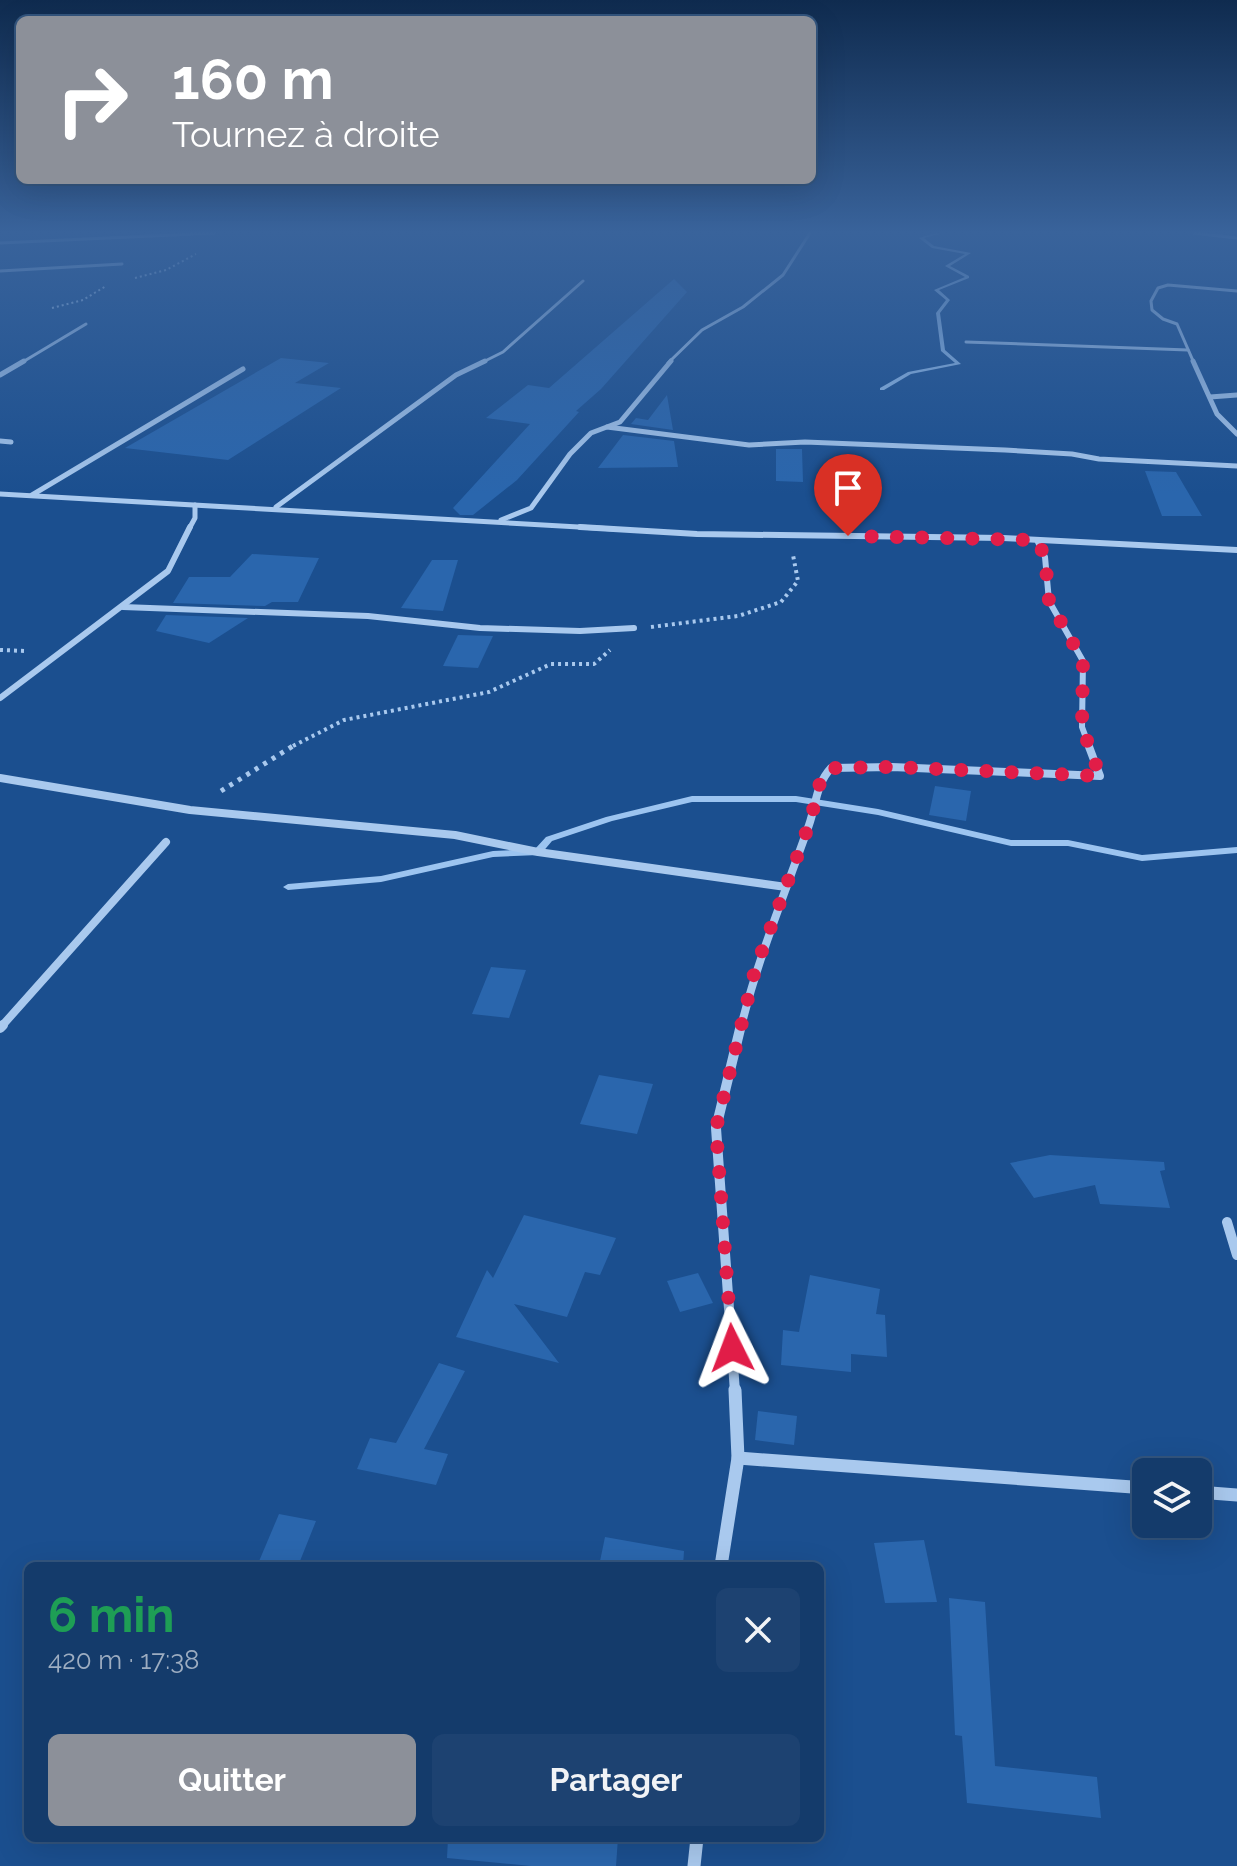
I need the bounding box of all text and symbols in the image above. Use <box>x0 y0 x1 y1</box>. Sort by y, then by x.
text: 160 m <box>172 46 334 112</box>
icon: right <box>40 48 144 152</box>
text: Tournez à droite <box>172 113 440 155</box>
pin <box>814 454 882 536</box>
icon: arrive <box>826 466 870 510</box>
position arrow <box>690 1306 774 1390</box>
map controls <box>1132 1458 1212 1538</box>
button: layers <box>1132 1458 1212 1538</box>
text: 6 min <box>48 1587 175 1643</box>
button: close <box>716 1588 800 1672</box>
text: 420 m · 17:38 <box>48 1645 199 1675</box>
button: Quitter <box>48 1734 416 1826</box>
button: Partager <box>432 1734 800 1826</box>

